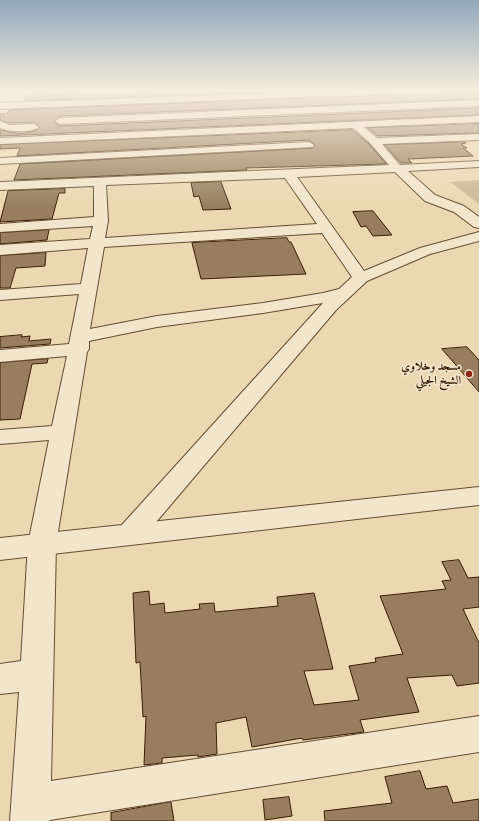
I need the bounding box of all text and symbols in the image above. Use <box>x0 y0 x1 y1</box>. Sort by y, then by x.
place label: مسجد وخلاوي الشيخ الجيلي <box>401 360 461 388</box>
marker: مسجد وخلاوي الشيخ الجيلي <box>464 369 474 379</box>

